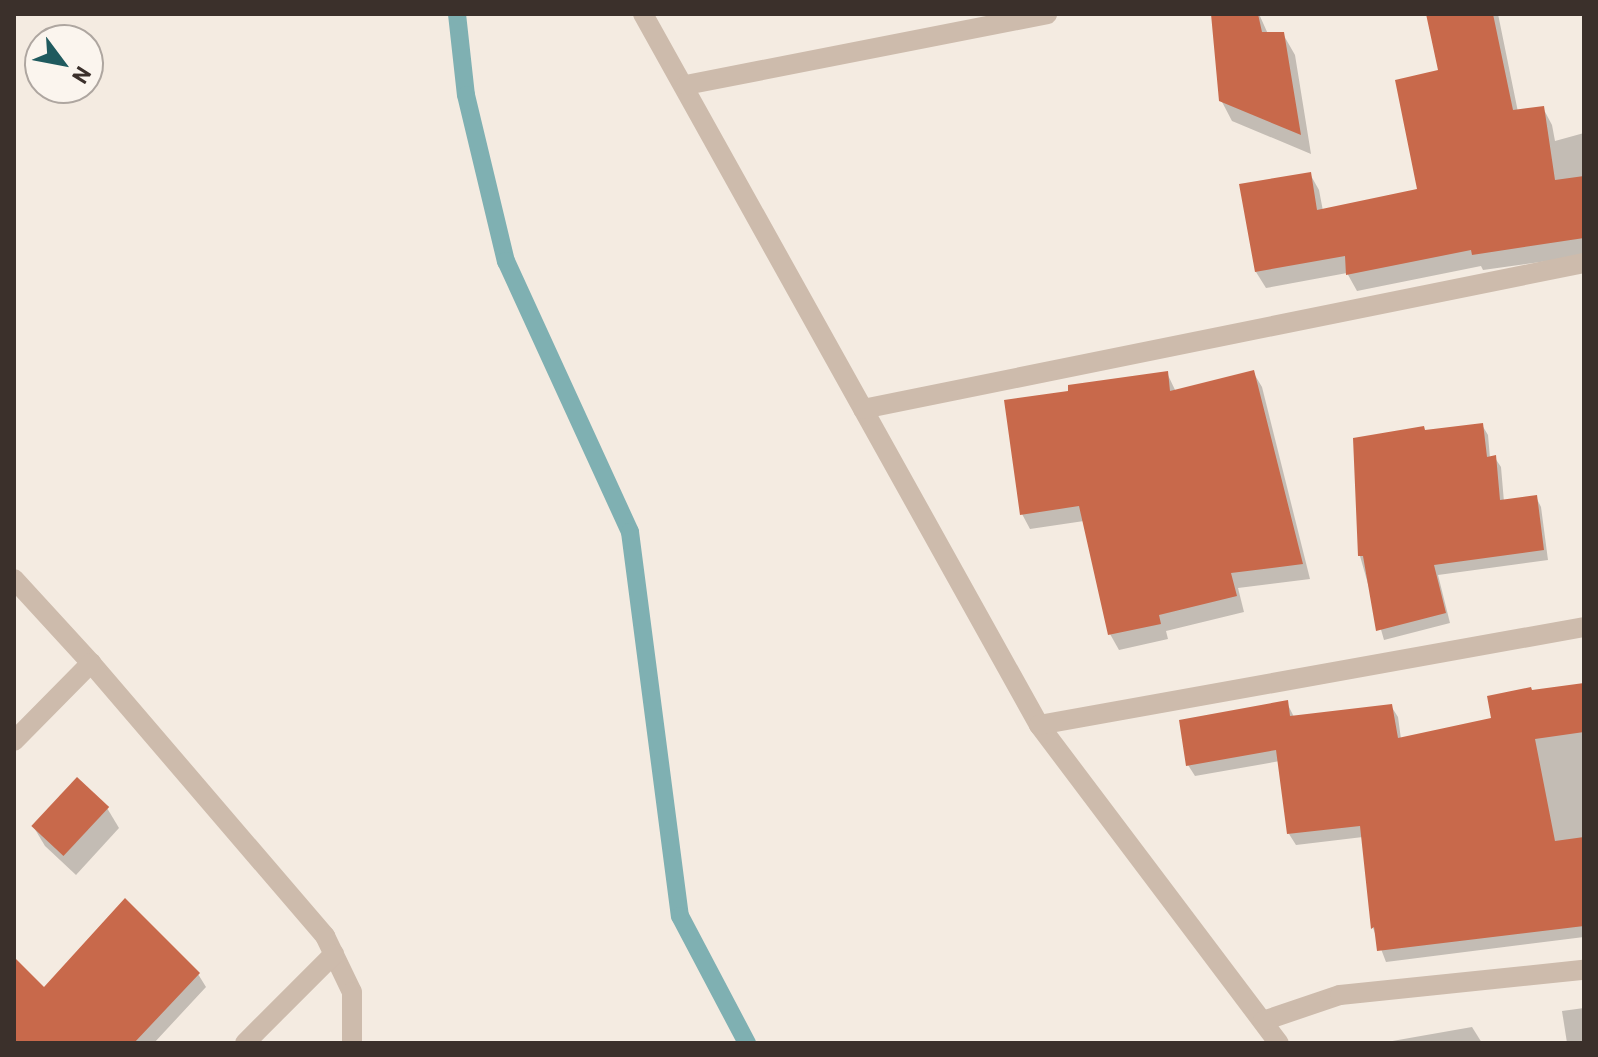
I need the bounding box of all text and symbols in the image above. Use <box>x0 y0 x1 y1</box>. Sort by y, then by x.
north arrow <box>24 24 104 104</box>
text: N <box>68 63 98 89</box>

